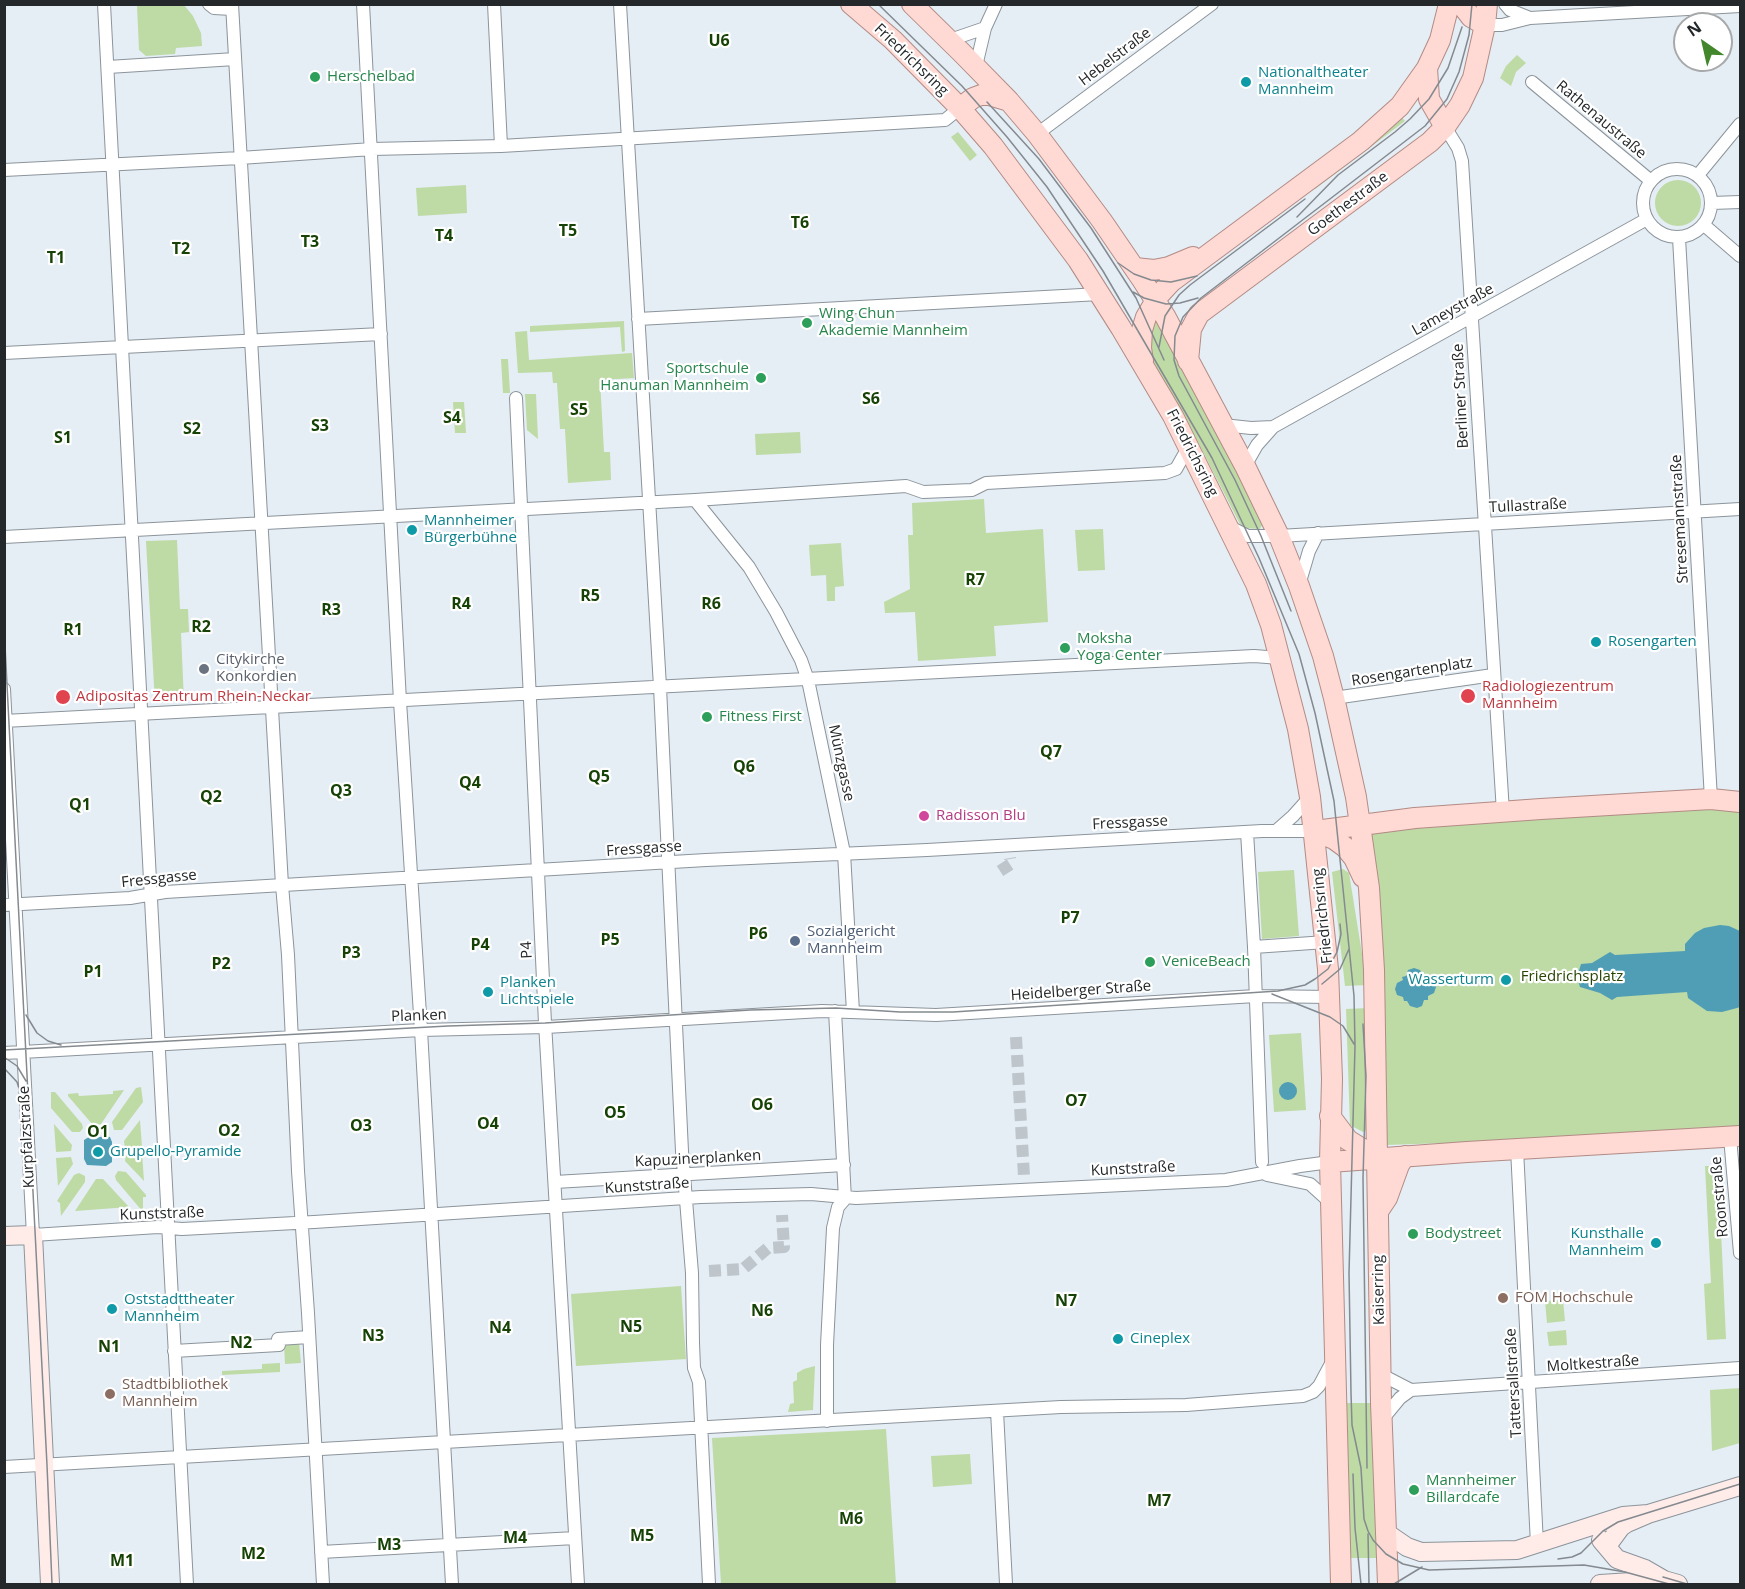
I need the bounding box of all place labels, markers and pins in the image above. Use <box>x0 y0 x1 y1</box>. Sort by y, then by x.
place label: Nationaltheater Mannheim <box>1258 64 1368 99</box>
place label: Herschelbad <box>327 68 415 86</box>
marker: Herschelbad <box>308 70 322 84</box>
marker: Nationaltheater Mannheim <box>1239 75 1253 89</box>
place label: Wing Chun Akademie Mannheim <box>819 305 968 340</box>
marker: Wing Chun Akademie Mannheim <box>800 316 814 330</box>
place label: Sportschule Hanuman Mannheim <box>600 360 749 395</box>
marker: Sportschule Hanuman Mannheim <box>754 371 768 385</box>
place label: Mannheimer Bürgerbühne <box>424 512 517 547</box>
marker: Mannheimer Bürgerbühne <box>405 523 419 537</box>
place label: Moksha Yoga Center <box>1077 630 1162 665</box>
place label: Rosengarten <box>1608 633 1697 651</box>
marker: Rosengarten <box>1589 635 1603 649</box>
marker: Moksha Yoga Center <box>1058 641 1072 655</box>
place label: Citykirche Konkordien <box>216 651 297 686</box>
marker: Citykirche Konkordien <box>197 662 211 676</box>
place label: Radiologiezentrum Mannheim <box>1482 678 1614 713</box>
marker: Radiologiezentrum Mannheim <box>1459 687 1477 705</box>
marker: Adipositas Zentrum Rhein-Neckar <box>54 688 72 706</box>
place label: Adipositas Zentrum Rhein-Neckar <box>76 688 311 706</box>
place label: Fitness First <box>719 708 802 726</box>
marker: Fitness First <box>700 710 714 724</box>
place label: Radisson Blu <box>936 807 1026 825</box>
marker: Radisson Blu <box>917 809 931 823</box>
place label: Sozialgericht Mannheim <box>807 923 895 958</box>
marker: Sozialgericht Mannheim <box>788 934 802 948</box>
place label: VeniceBeach <box>1162 953 1251 971</box>
marker: VeniceBeach <box>1143 955 1157 969</box>
place label: Wasserturm <box>1408 971 1494 989</box>
marker: Wasserturm <box>1499 973 1513 987</box>
place label: Planken Lichtspiele <box>500 974 574 1009</box>
marker: Planken Lichtspiele <box>481 985 495 999</box>
place label: Grupello-Pyramide <box>110 1143 242 1161</box>
marker: Grupello-Pyramide <box>91 1145 105 1159</box>
place label: Bodystreet <box>1425 1225 1501 1243</box>
place label: Kunsthalle Mannheim <box>1568 1225 1644 1260</box>
marker: Bodystreet <box>1406 1227 1420 1241</box>
marker: Kunsthalle Mannheim <box>1649 1236 1663 1250</box>
place label: FOM Hochschule <box>1515 1289 1633 1307</box>
place label: Oststadttheater Mannheim <box>124 1291 235 1326</box>
marker: FOM Hochschule <box>1496 1291 1510 1305</box>
marker: Oststadttheater Mannheim <box>105 1302 119 1316</box>
place label: Cineplex <box>1130 1330 1190 1348</box>
marker: Cineplex <box>1111 1332 1125 1346</box>
place label: Stadtbibliothek Mannheim <box>122 1376 228 1411</box>
marker: Stadtbibliothek Mannheim <box>103 1387 117 1401</box>
place label: Mannheimer Billardcafe <box>1426 1472 1516 1507</box>
marker: Mannheimer Billardcafe <box>1407 1483 1421 1497</box>

